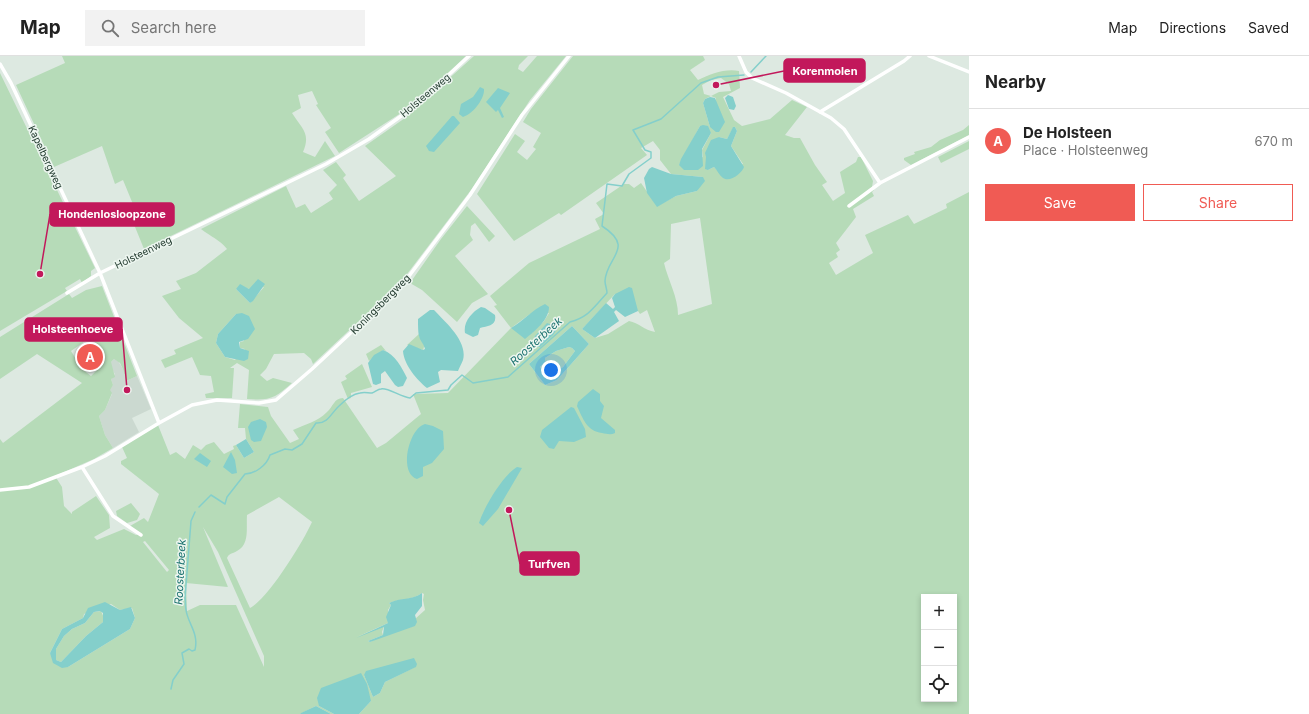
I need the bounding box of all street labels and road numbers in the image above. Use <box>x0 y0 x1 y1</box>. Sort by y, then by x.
street label: Holsteenweg <box>397 71 453 119</box>
street label: Kapelbergweg <box>26 123 66 191</box>
street label: Holsteenweg <box>113 233 173 271</box>
street label: Koningsbergweg <box>348 272 412 336</box>

